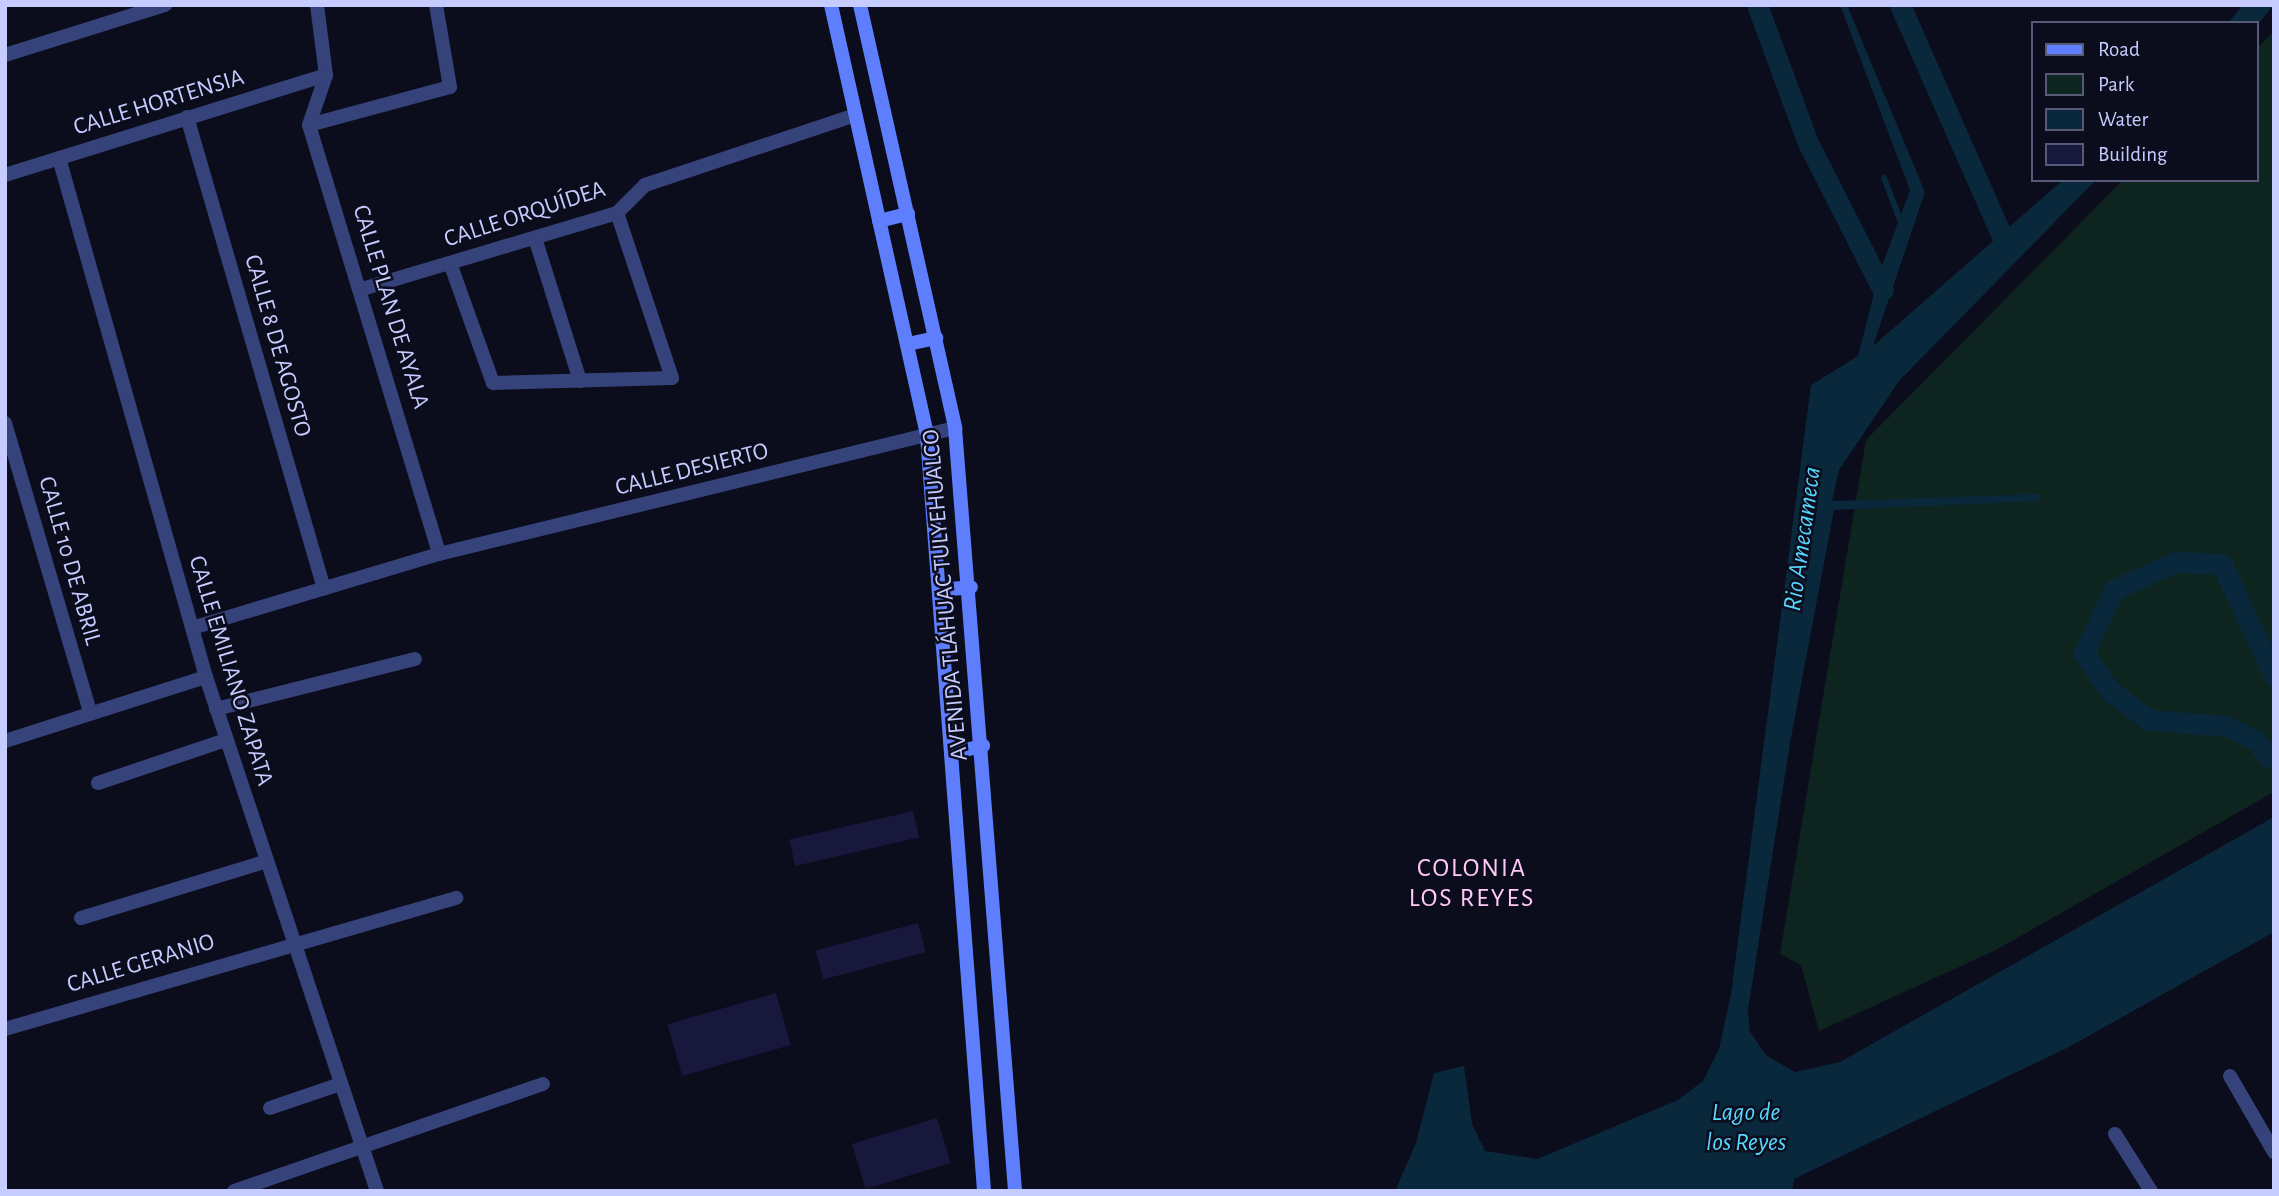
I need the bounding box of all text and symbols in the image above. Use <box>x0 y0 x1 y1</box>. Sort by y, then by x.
legend <box>2030 21 2258 182</box>
text: Road <box>2098 39 2140 60</box>
street label: CALLE HORTENSIA <box>70 63 248 143</box>
text: Park <box>2098 74 2134 95</box>
text: Water <box>2098 109 2148 130</box>
text: Building <box>2098 144 2167 165</box>
street label: CALLE ORQUÍDEA <box>441 175 609 255</box>
street label: CALLE PLAN DE AYALA <box>345 202 435 412</box>
street label: CALLE 8 DE AGOSTO <box>237 251 317 441</box>
street label: AVENIDA TLÁHUAC TULYEHUALCO <box>917 428 975 762</box>
street label: CALLE DESIERTO <box>612 437 772 503</box>
water label: Rio Amecameca <box>1777 465 1829 613</box>
street label: CALLE 10 DE ABRIL <box>31 473 107 649</box>
street label: CALLE EMILIANO ZAPATA <box>181 553 279 789</box>
district label: COLONIA LOS REYES <box>1410 853 1534 914</box>
street label: CALLE GERANIO <box>64 928 218 1000</box>
water label: Lago de los Reyes <box>1706 1097 1786 1158</box>

